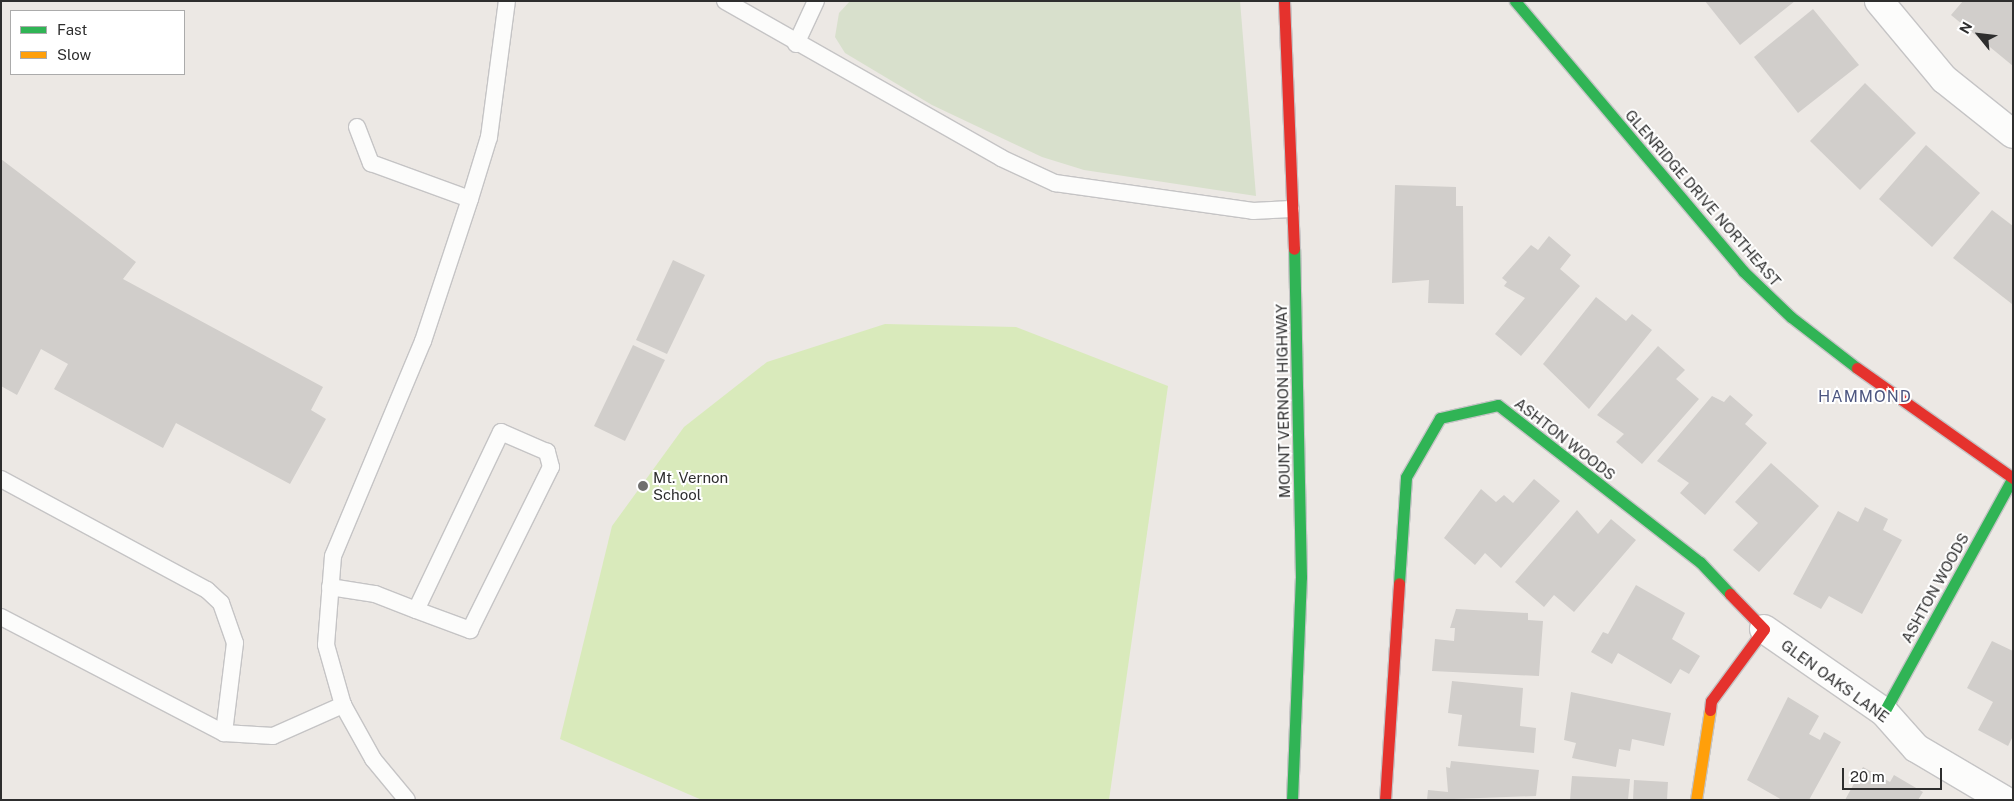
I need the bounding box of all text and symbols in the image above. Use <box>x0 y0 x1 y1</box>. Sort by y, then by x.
legend <box>10 10 185 75</box>
north arrow <box>1954 10 2004 60</box>
text: N <box>1956 19 1976 36</box>
text: Fast <box>57 21 87 38</box>
text: Slow <box>57 46 91 63</box>
street label: GLENRIDGE DRIVE NORTHEAST <box>1621 106 1785 290</box>
street label: MOUNT VERNON HIGHWAY <box>1272 303 1294 499</box>
district label: HAMMOND <box>1817 387 1913 407</box>
street label: ASHTON WOODS <box>1511 394 1619 484</box>
place label: Mt. Vernon School <box>653 468 729 503</box>
marker: Mt. Vernon School <box>637 480 649 492</box>
street label: ASHTON WOODS <box>1897 530 1973 646</box>
street label: GLEN OAKS LANE <box>1778 636 1892 726</box>
scale bar <box>1844 758 1944 790</box>
text: 20 m <box>1850 768 1885 785</box>

